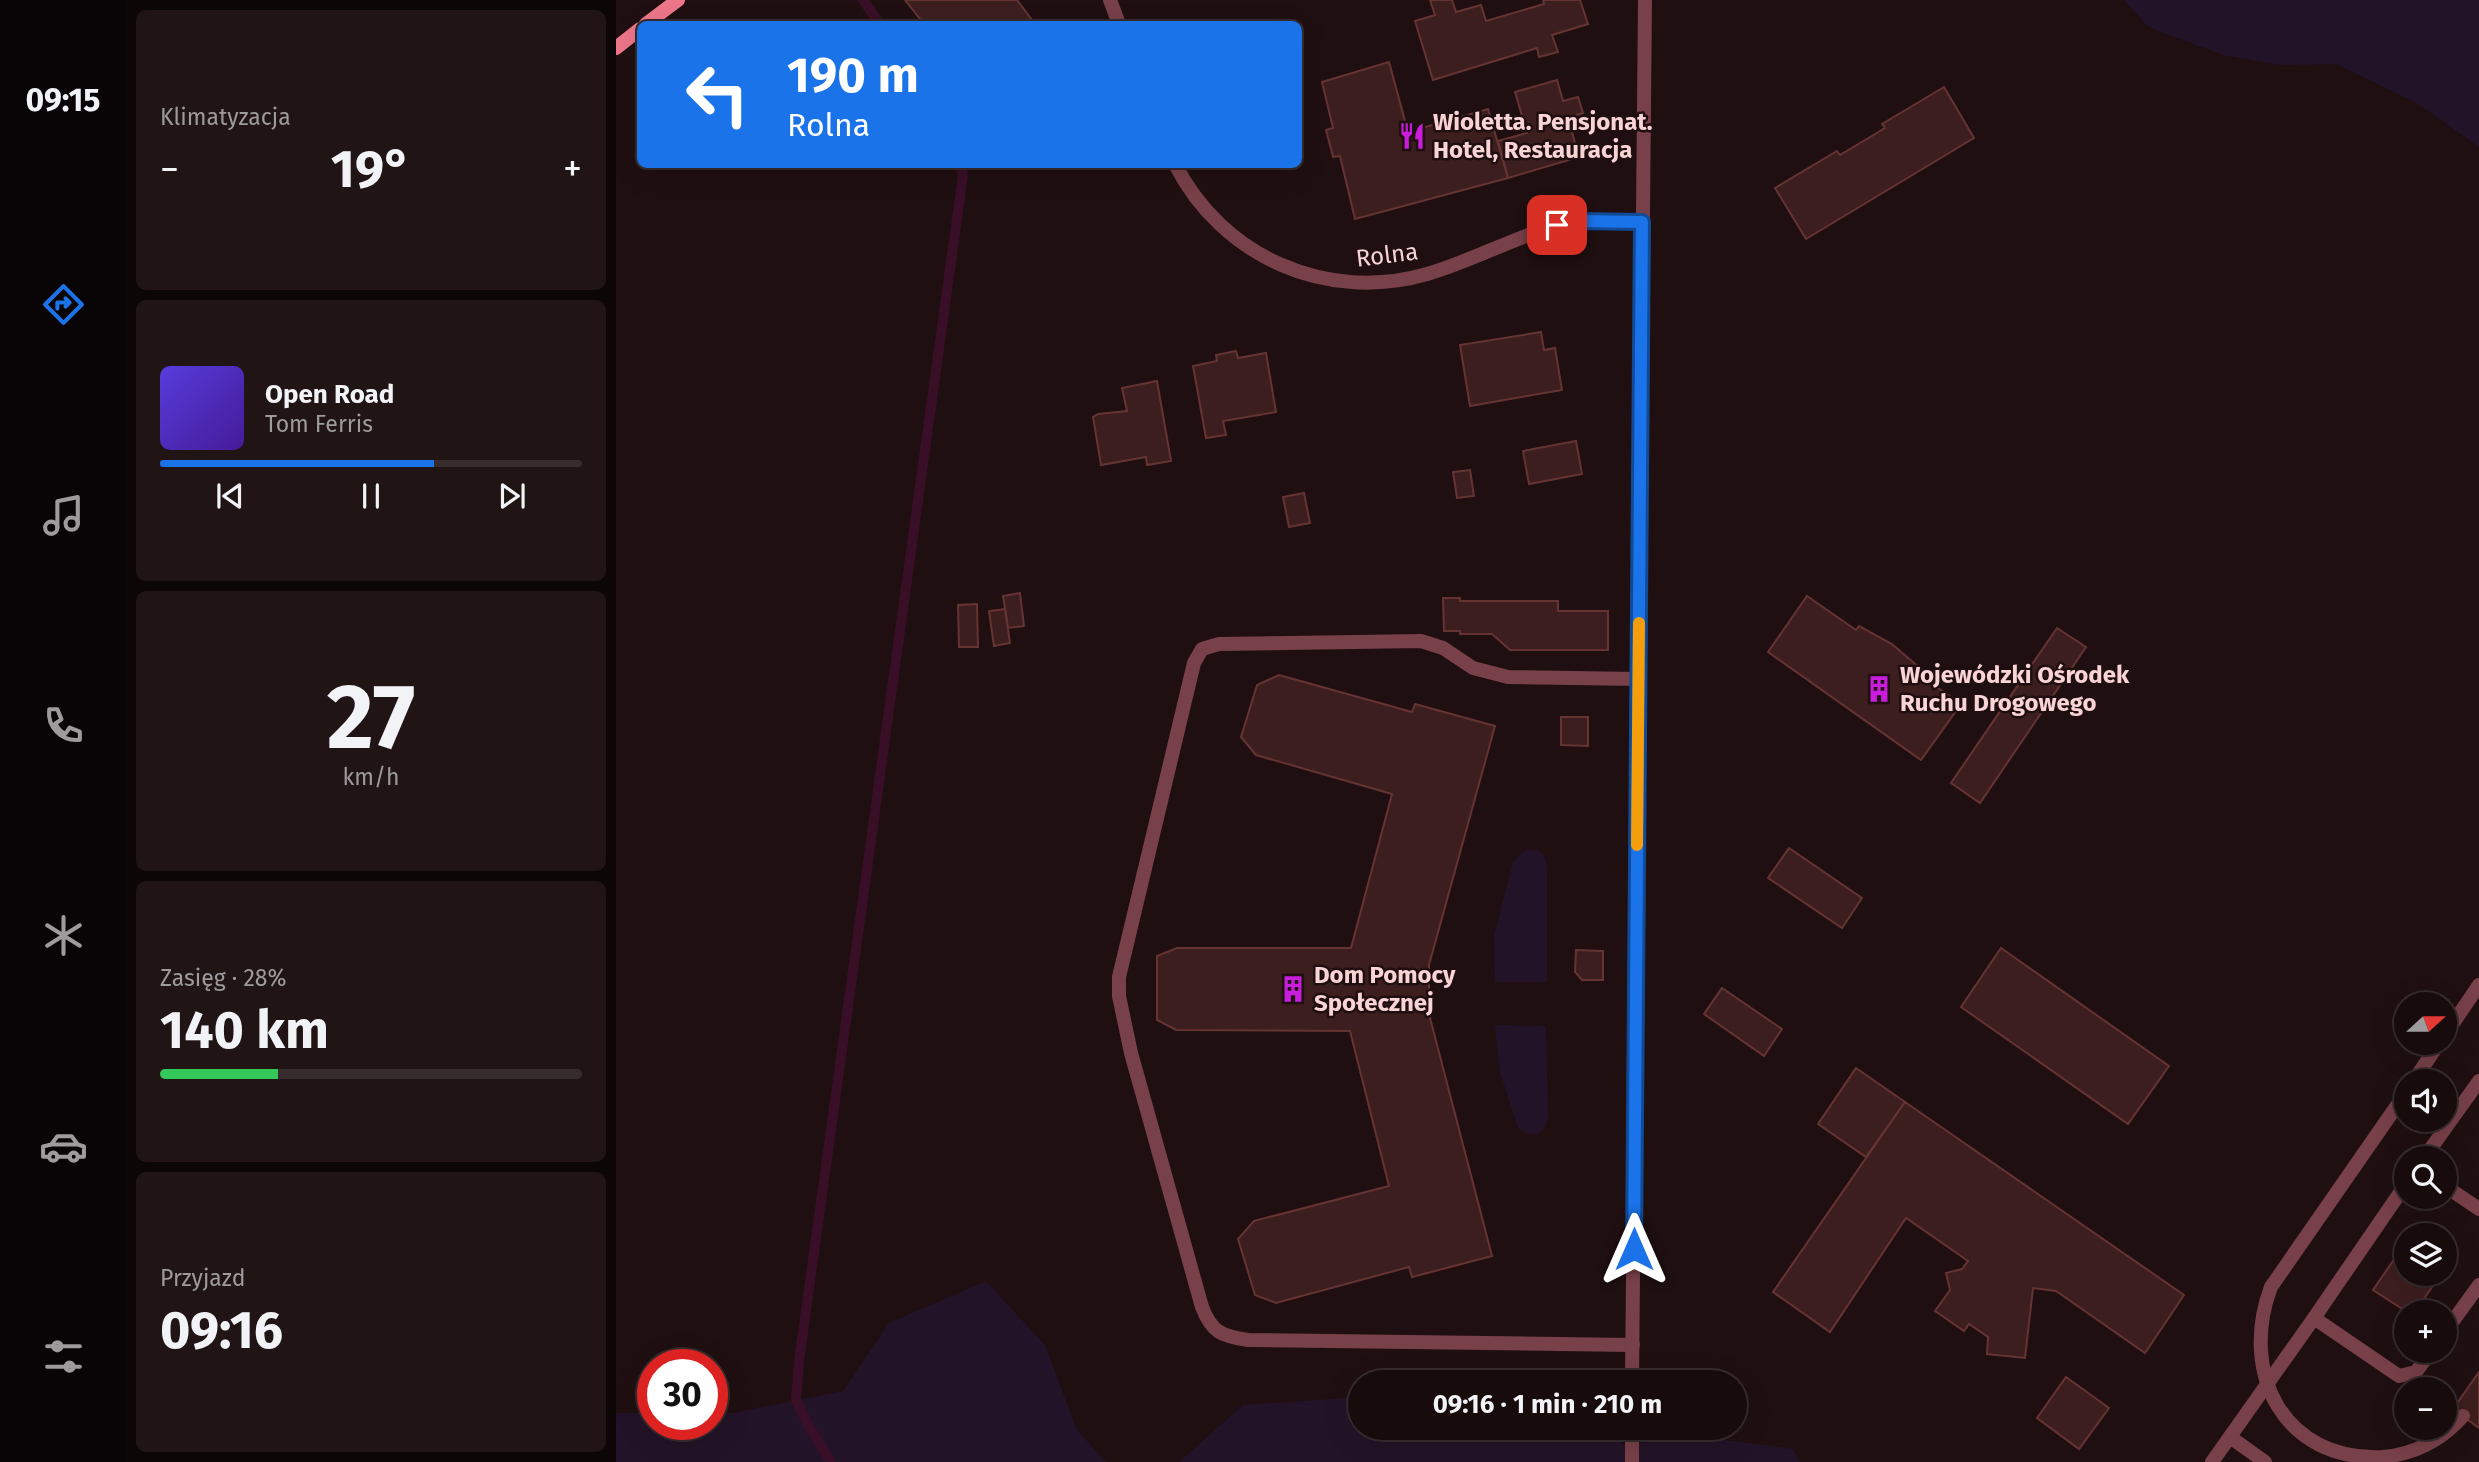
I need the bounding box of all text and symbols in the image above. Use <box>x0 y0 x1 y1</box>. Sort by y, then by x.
text: 190 m <box>787 46 919 105</box>
icon: left <box>672 49 763 140</box>
text: 09:15 <box>26 81 100 119</box>
text: Klimatyzacja <box>160 103 291 131</box>
text: Rolna <box>787 106 870 144</box>
place label: Wioletta. Pensjonat. Hotel, Restauracja <box>1433 108 1653 164</box>
restaurant icon: Wioletta. Pensjonat. Hotel, Restauracja <box>1397 121 1427 151</box>
text: 19° <box>331 138 411 201</box>
text: − <box>160 146 179 192</box>
text: + <box>563 146 582 192</box>
pin <box>1527 195 1587 255</box>
icon: arrive <box>1538 206 1576 244</box>
street label: Rolna <box>1354 237 1420 273</box>
icon: directions <box>39 280 88 329</box>
text: Open Road <box>265 379 394 410</box>
text: Tom Ferris <box>265 410 373 438</box>
icon: previous <box>211 477 249 515</box>
icon: pause <box>352 477 390 515</box>
icon: next <box>493 477 531 515</box>
icon: music <box>39 491 88 540</box>
place label: Wojewódzki Ośrodek Ruchu Drogowego <box>1900 661 2130 717</box>
text: 27 <box>327 663 415 772</box>
building icon: Wojewódzki Ośrodek Ruchu Drogowego <box>1864 674 1894 704</box>
icon: phone <box>39 701 88 750</box>
text: km/h <box>343 763 399 791</box>
icon: climate <box>39 911 88 960</box>
place label: Dom Pomocy Społecznej <box>1314 961 1456 1017</box>
text: Zasięg · 28% <box>160 964 286 992</box>
building icon: Dom Pomocy Społecznej <box>1278 974 1308 1004</box>
north arrow <box>2394 992 2457 1055</box>
map controls <box>2394 992 2457 1440</box>
text: 140 km <box>160 999 329 1062</box>
button: sound <box>2394 1069 2457 1132</box>
icon: car <box>39 1122 88 1171</box>
button: search <box>2394 1146 2457 1209</box>
position arrow <box>1597 1212 1671 1286</box>
button: layers <box>2394 1223 2457 1286</box>
text: Przyjazd <box>160 1264 246 1292</box>
text: 09:16 <box>160 1299 283 1362</box>
button: + <box>2394 1300 2457 1363</box>
icon: filters <box>39 1332 88 1381</box>
speed limit sign: 30 <box>637 1349 728 1440</box>
button: − <box>2394 1377 2457 1440</box>
text: 09:16 · 1 min · 210 m <box>1433 1389 1662 1420</box>

